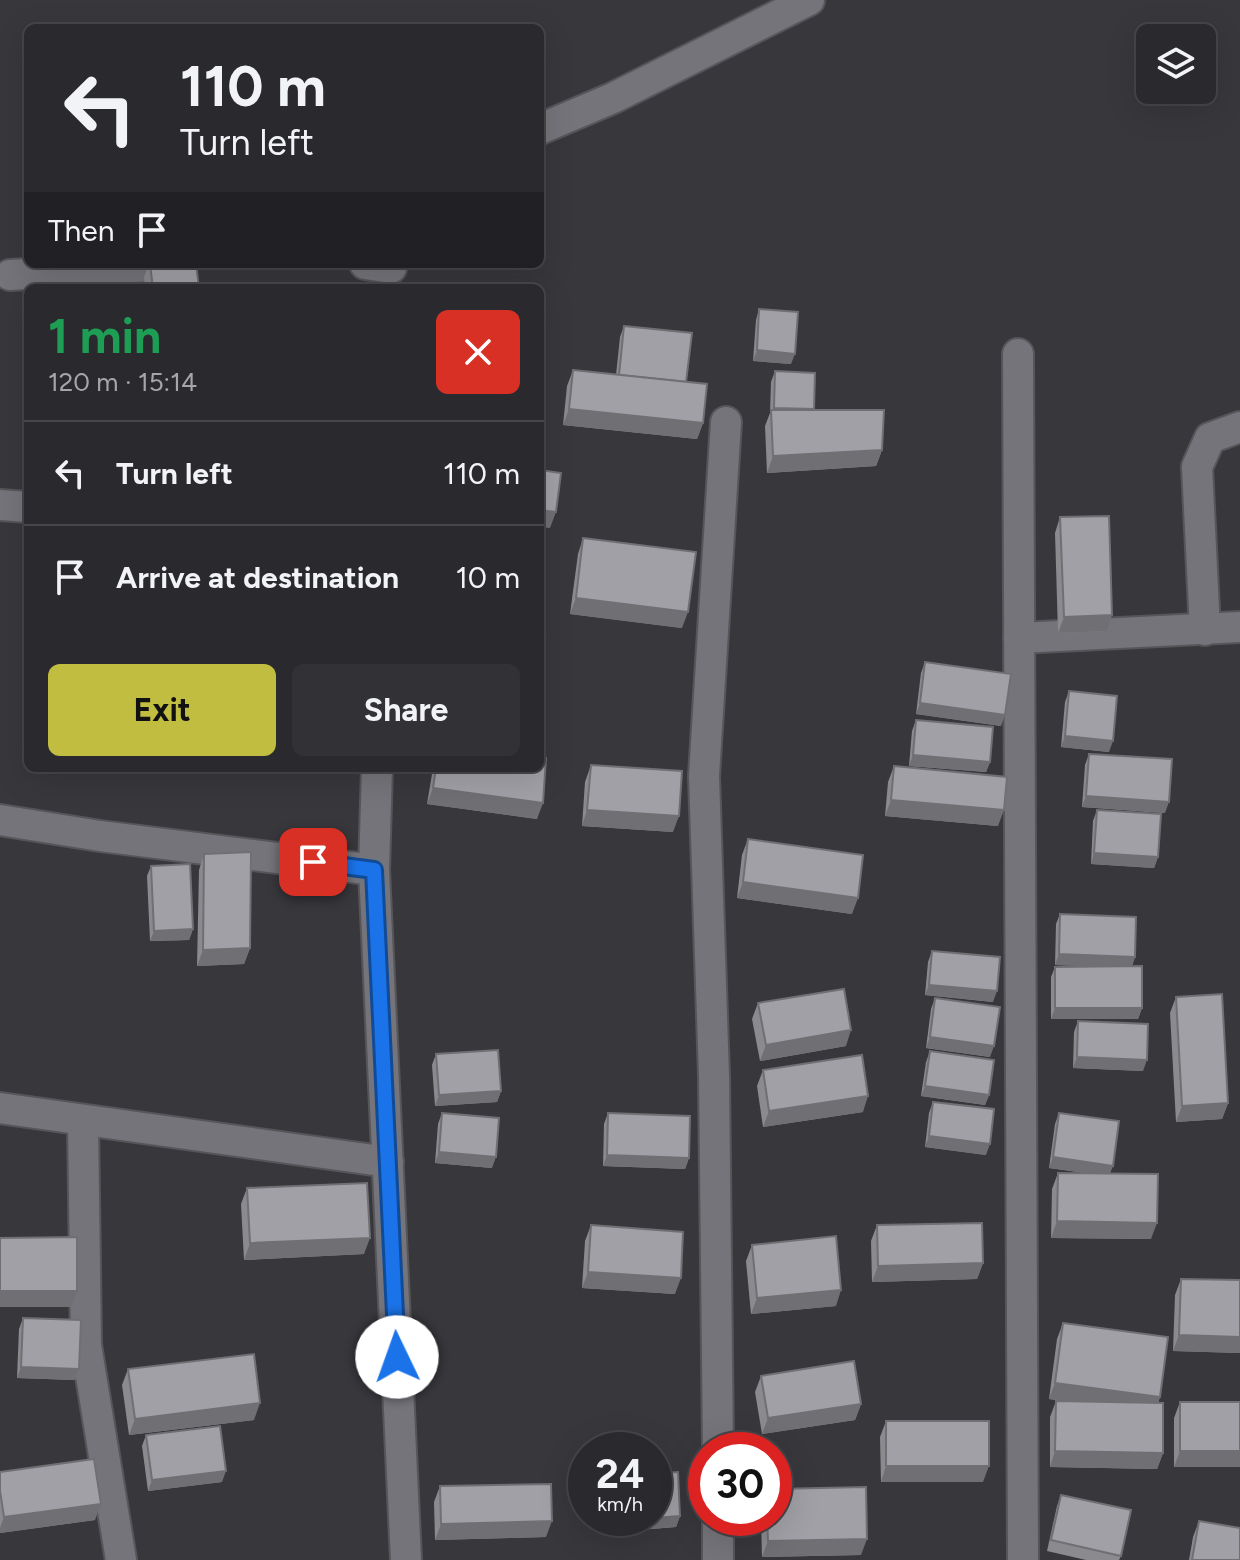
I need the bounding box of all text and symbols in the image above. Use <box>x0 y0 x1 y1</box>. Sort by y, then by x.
map controls <box>1136 24 1216 104</box>
button: layers <box>1136 24 1216 104</box>
text: 110 m <box>180 53 326 120</box>
icon: left <box>48 56 152 160</box>
text: Turn left <box>180 121 314 164</box>
icon: arrive <box>130 208 174 252</box>
text: Then <box>48 212 114 249</box>
text: 1 min <box>48 307 161 365</box>
button: close <box>436 310 520 394</box>
text: 120 m · 15:14 <box>48 366 197 398</box>
icon: left <box>48 451 92 495</box>
text: Turn left <box>116 455 233 492</box>
text: 110 m <box>443 455 520 492</box>
icon: arrive <box>48 555 92 599</box>
text: Arrive at destination <box>116 559 399 596</box>
text: 10 m <box>455 559 520 596</box>
button: Exit <box>48 664 276 756</box>
button: Share <box>292 664 520 756</box>
pin <box>279 828 347 896</box>
icon: arrive <box>291 840 335 884</box>
position arrow <box>355 1315 439 1399</box>
speed limit sign: 30 <box>688 1432 792 1536</box>
text: 24 <box>596 1450 644 1498</box>
text: km/h <box>597 1492 643 1516</box>

